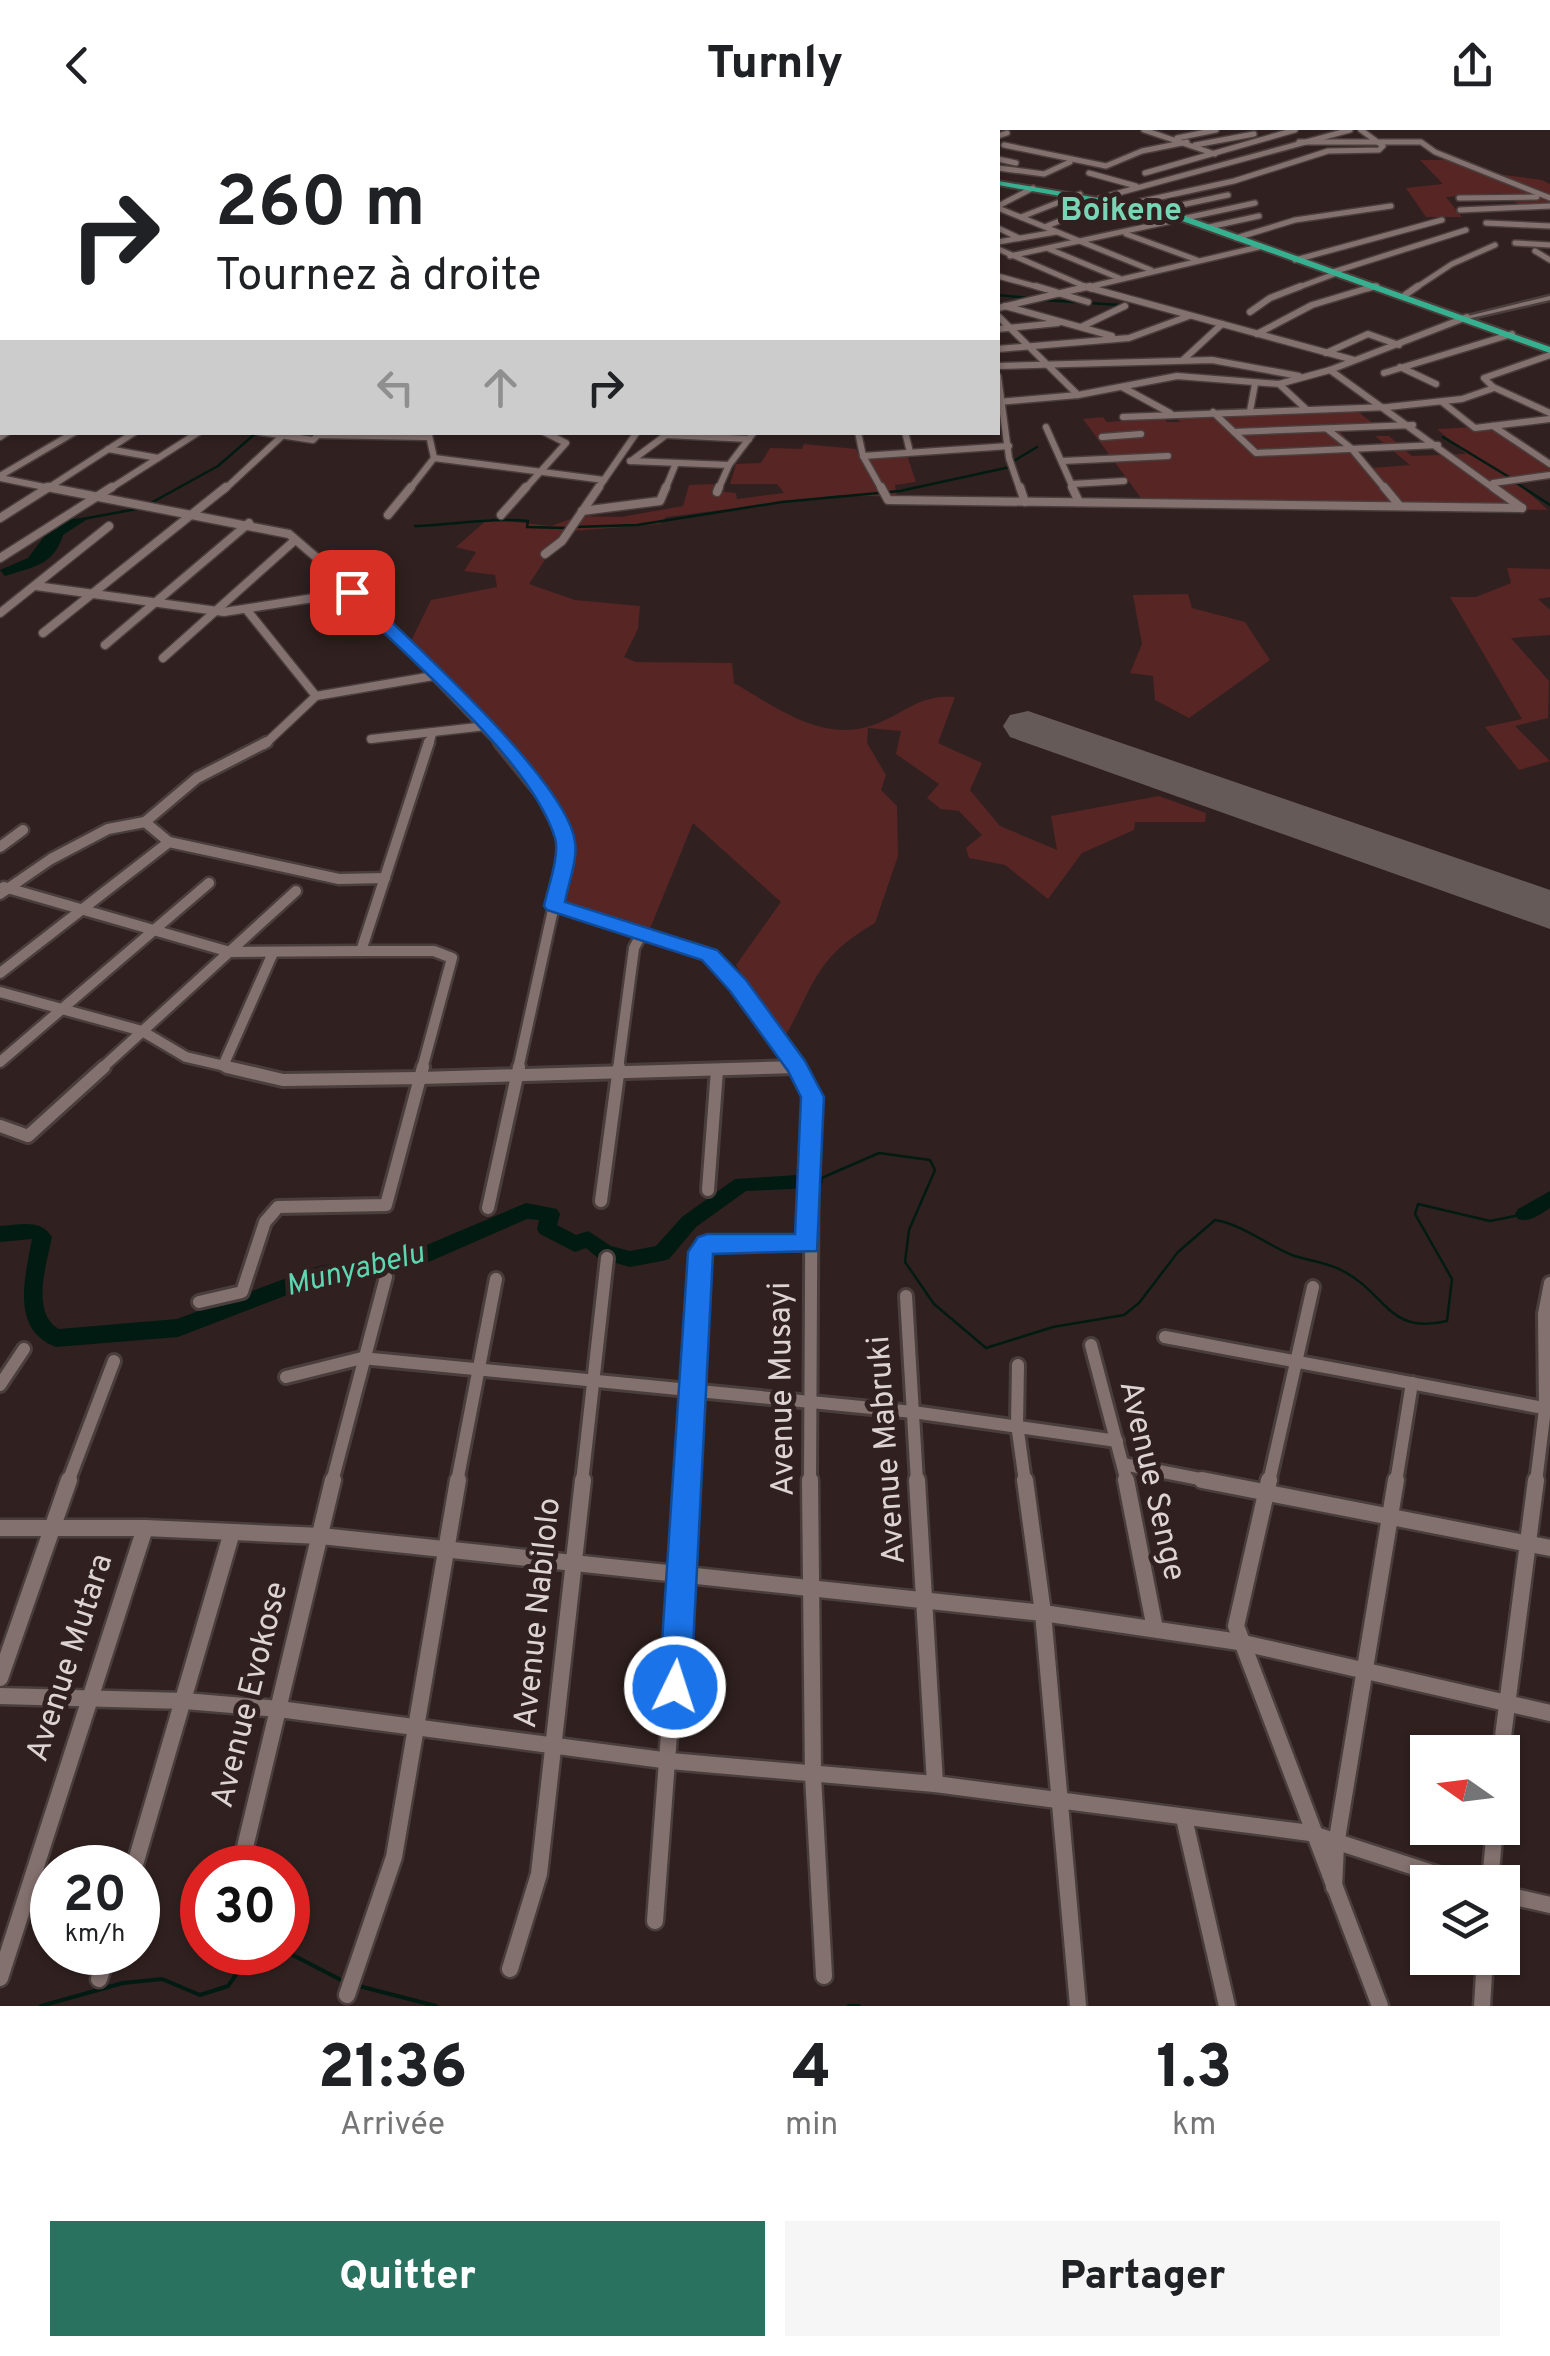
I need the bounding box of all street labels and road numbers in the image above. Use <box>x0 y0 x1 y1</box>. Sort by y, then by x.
street label: Avenue Musayi <box>761 1281 805 1497</box>
street label: Avenue Mabruki <box>860 1334 916 1566</box>
street label: Avenue Senge <box>1109 1377 1193 1585</box>
street label: Avenue Nabilolo <box>507 1496 571 1730</box>
street label: Avenue Mutara <box>19 1549 123 1767</box>
street label: Avenue Evokose <box>204 1578 298 1812</box>

